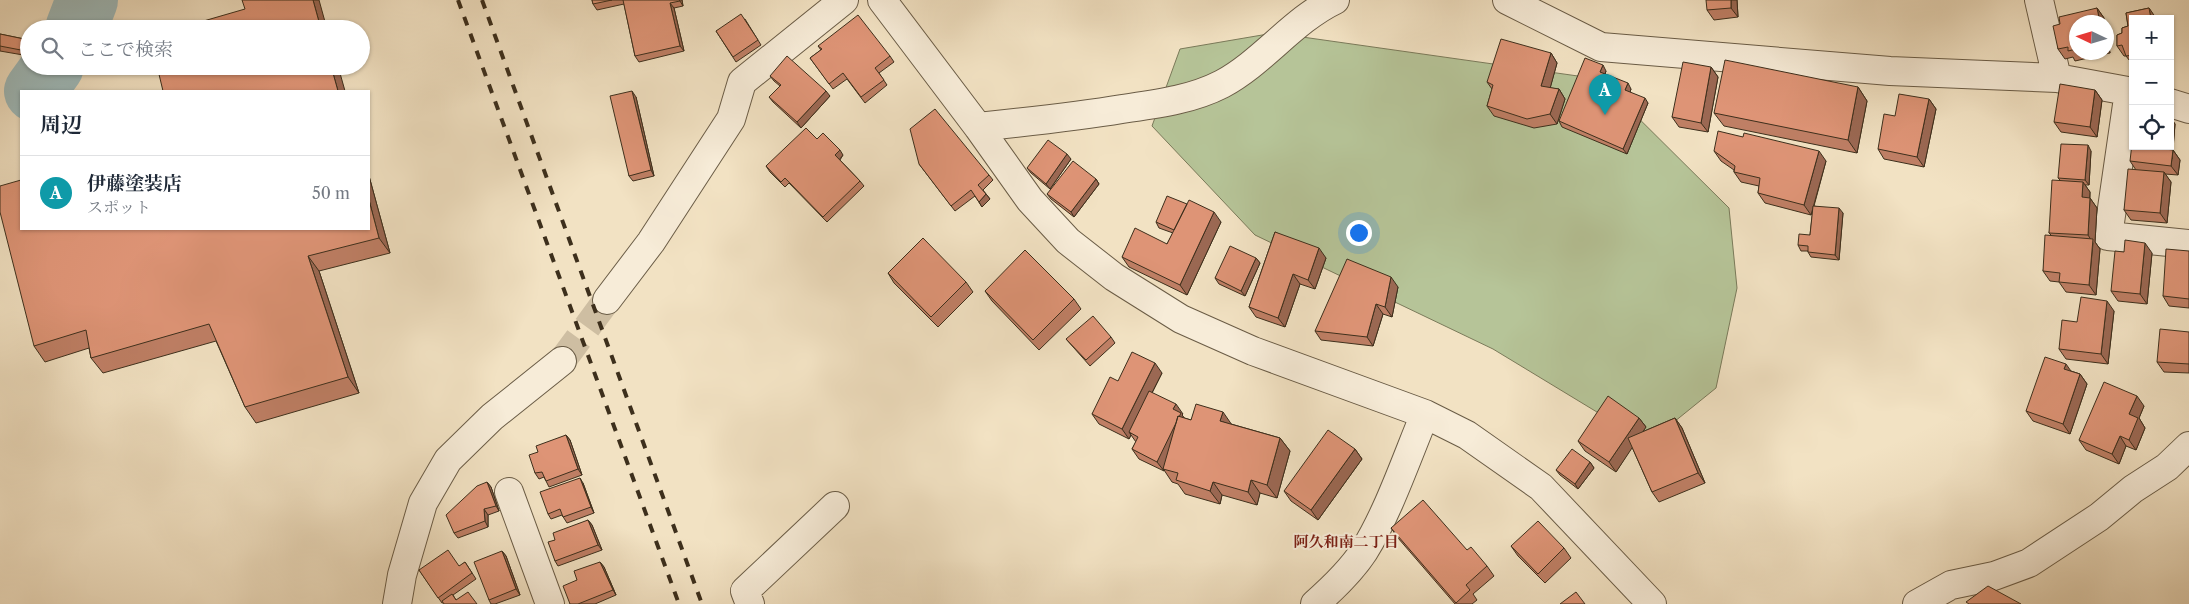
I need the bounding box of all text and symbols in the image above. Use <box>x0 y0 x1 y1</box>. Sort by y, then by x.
north arrow <box>2069 15 2114 60</box>
map controls <box>2129 15 2174 150</box>
button: + <box>2129 15 2174 60</box>
search box <box>20 20 370 75</box>
icon: search <box>38 34 66 62</box>
text: ここで検索 <box>78 38 173 61</box>
button: − <box>2129 60 2174 105</box>
pin: A <box>1589 74 1621 115</box>
button: locate <box>2129 105 2174 150</box>
text: 周辺 <box>40 112 82 137</box>
text: 伊藤塗装店 <box>87 172 182 195</box>
text: A <box>50 183 62 203</box>
text: 50 m <box>312 183 350 203</box>
text: スポット <box>87 197 151 217</box>
your location <box>1346 220 1372 246</box>
district label: 阿久和南二丁目 <box>1293 532 1399 551</box>

